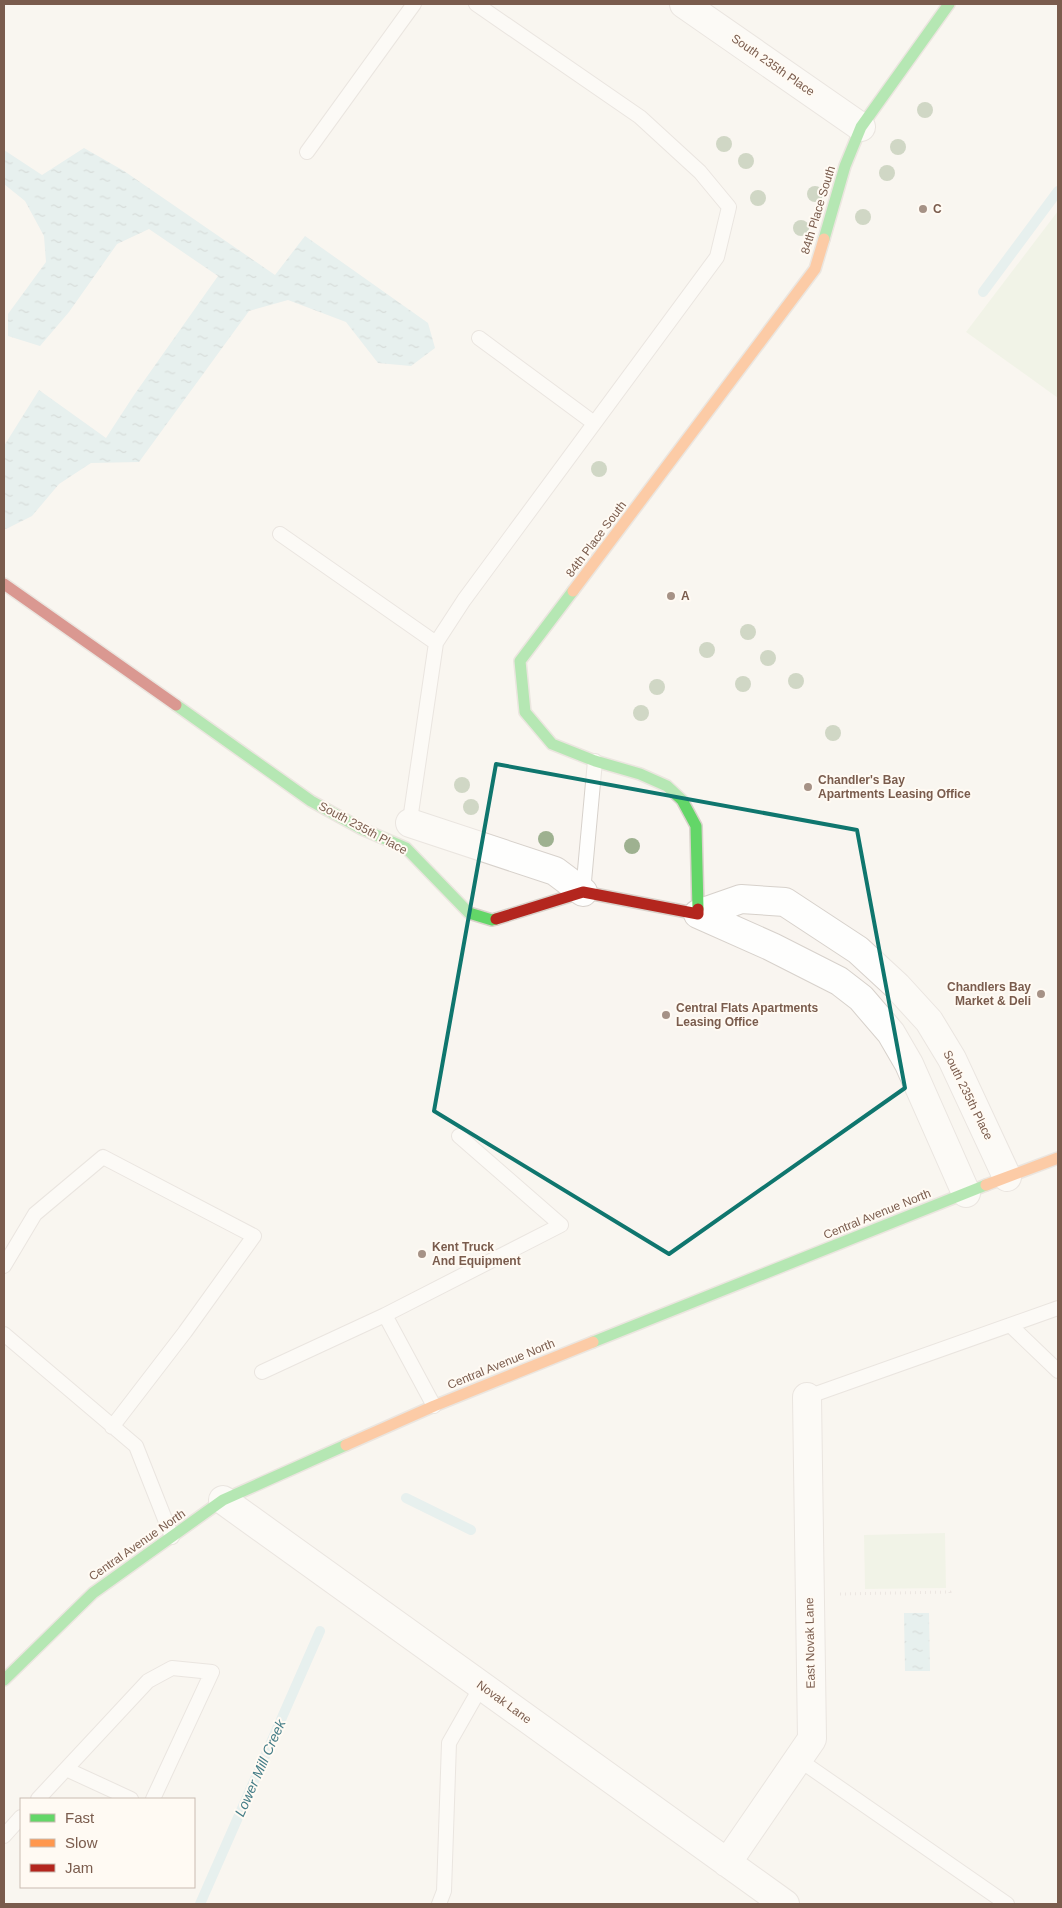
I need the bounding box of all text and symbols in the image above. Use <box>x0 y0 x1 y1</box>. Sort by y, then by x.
street label: South 235th Place <box>729 31 817 99</box>
street label: 84th Place South <box>798 164 838 256</box>
place label: C <box>933 202 942 216</box>
marker: C <box>917 203 929 215</box>
street label: 84th Place South <box>563 498 629 580</box>
place label: A <box>681 589 690 603</box>
marker: A <box>665 590 677 602</box>
place label: Chandler's Bay Apartments Leasing Office <box>818 773 971 801</box>
marker: Chandler's Bay Apartments Leasing Office <box>802 781 814 793</box>
street label: South 235th Place <box>316 799 410 857</box>
place label: Chandlers Bay Market & Deli <box>947 980 1031 1008</box>
marker: Chandlers Bay Market & Deli <box>1035 988 1047 1000</box>
place label: Central Flats Apartments Leasing Office <box>676 1001 819 1029</box>
marker: Central Flats Apartments Leasing Office <box>660 1009 672 1021</box>
street label: South 235th Place <box>940 1048 996 1142</box>
street label: Central Avenue North <box>821 1186 933 1242</box>
place label: Kent Truck And Equipment <box>432 1240 521 1268</box>
marker: Kent Truck And Equipment <box>416 1248 428 1260</box>
street label: Central Avenue North <box>445 1336 557 1392</box>
street label: Central Avenue North <box>86 1506 188 1584</box>
street label: East Novak Lane <box>802 1597 818 1689</box>
street label: Novak Lane <box>474 1678 534 1727</box>
water label: Lower Mill Creek <box>231 1716 289 1819</box>
legend <box>20 1798 195 1888</box>
text: Fast <box>65 1809 95 1826</box>
text: Slow <box>65 1834 98 1851</box>
text: Jam <box>65 1859 93 1876</box>

